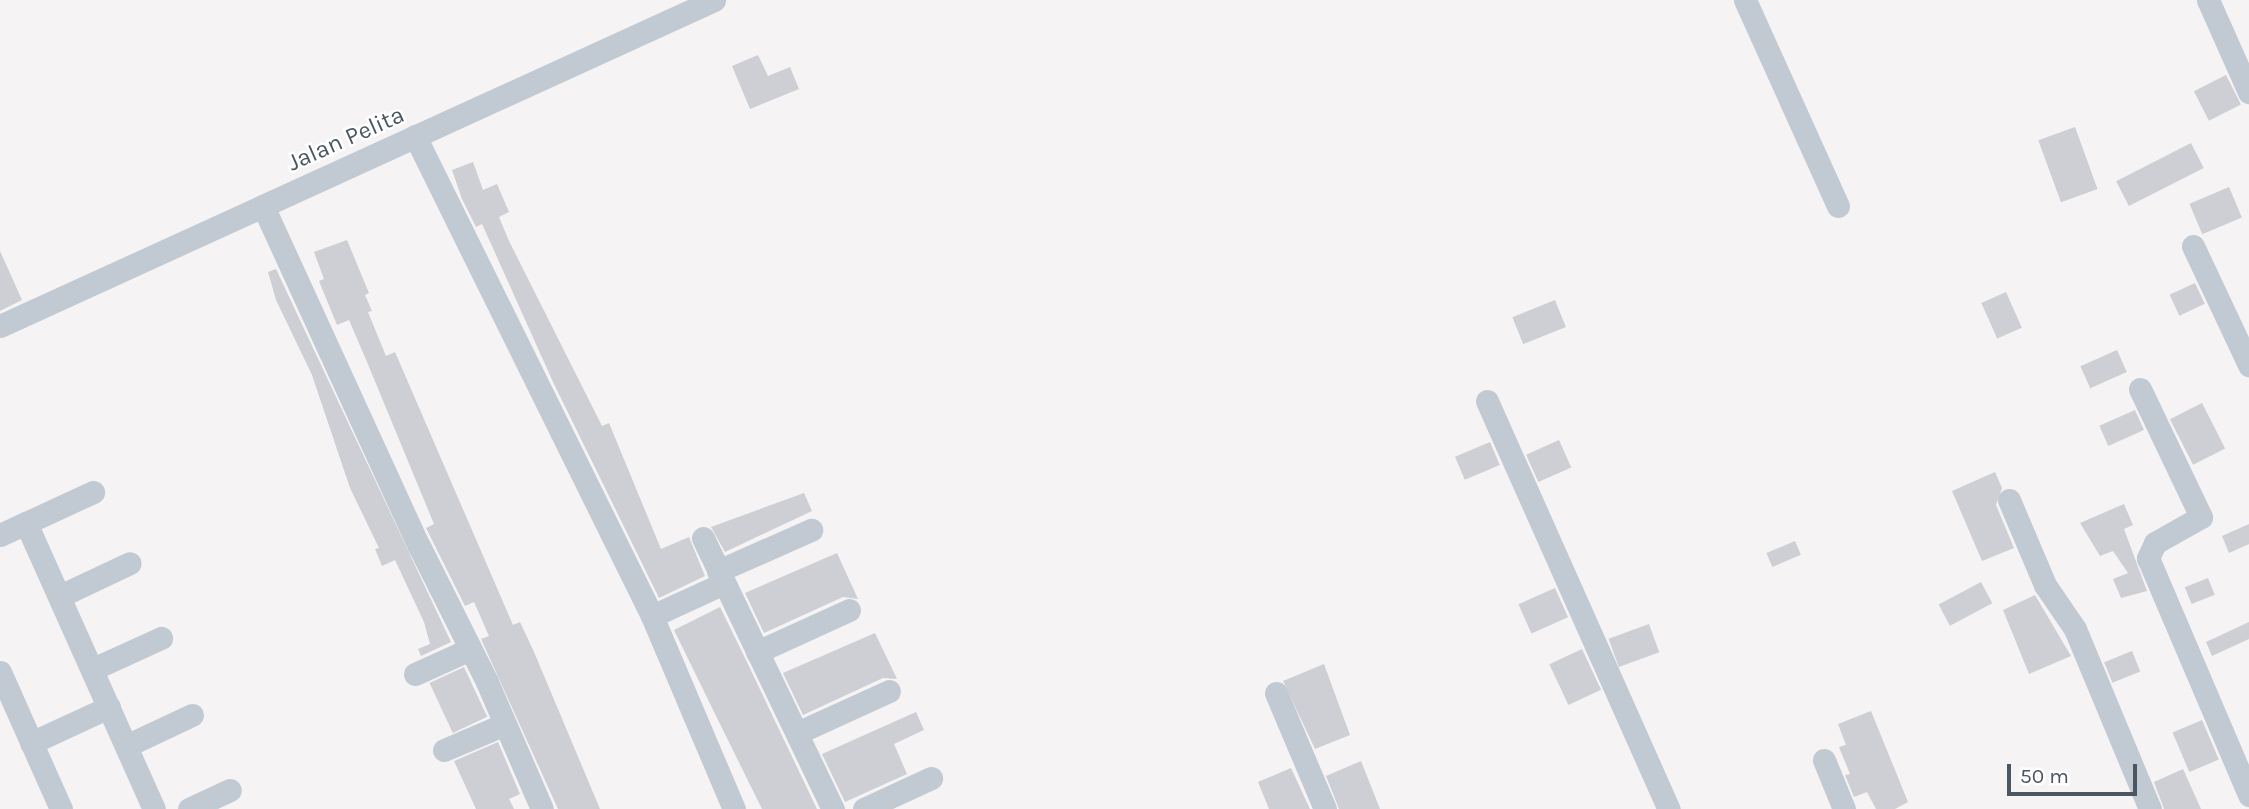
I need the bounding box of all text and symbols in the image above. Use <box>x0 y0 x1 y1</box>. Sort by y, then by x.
street label: Jalan Pelita <box>283 100 409 178</box>
scale bar <box>2011 750 2140 794</box>
text: 50 m <box>2020 764 2069 788</box>

